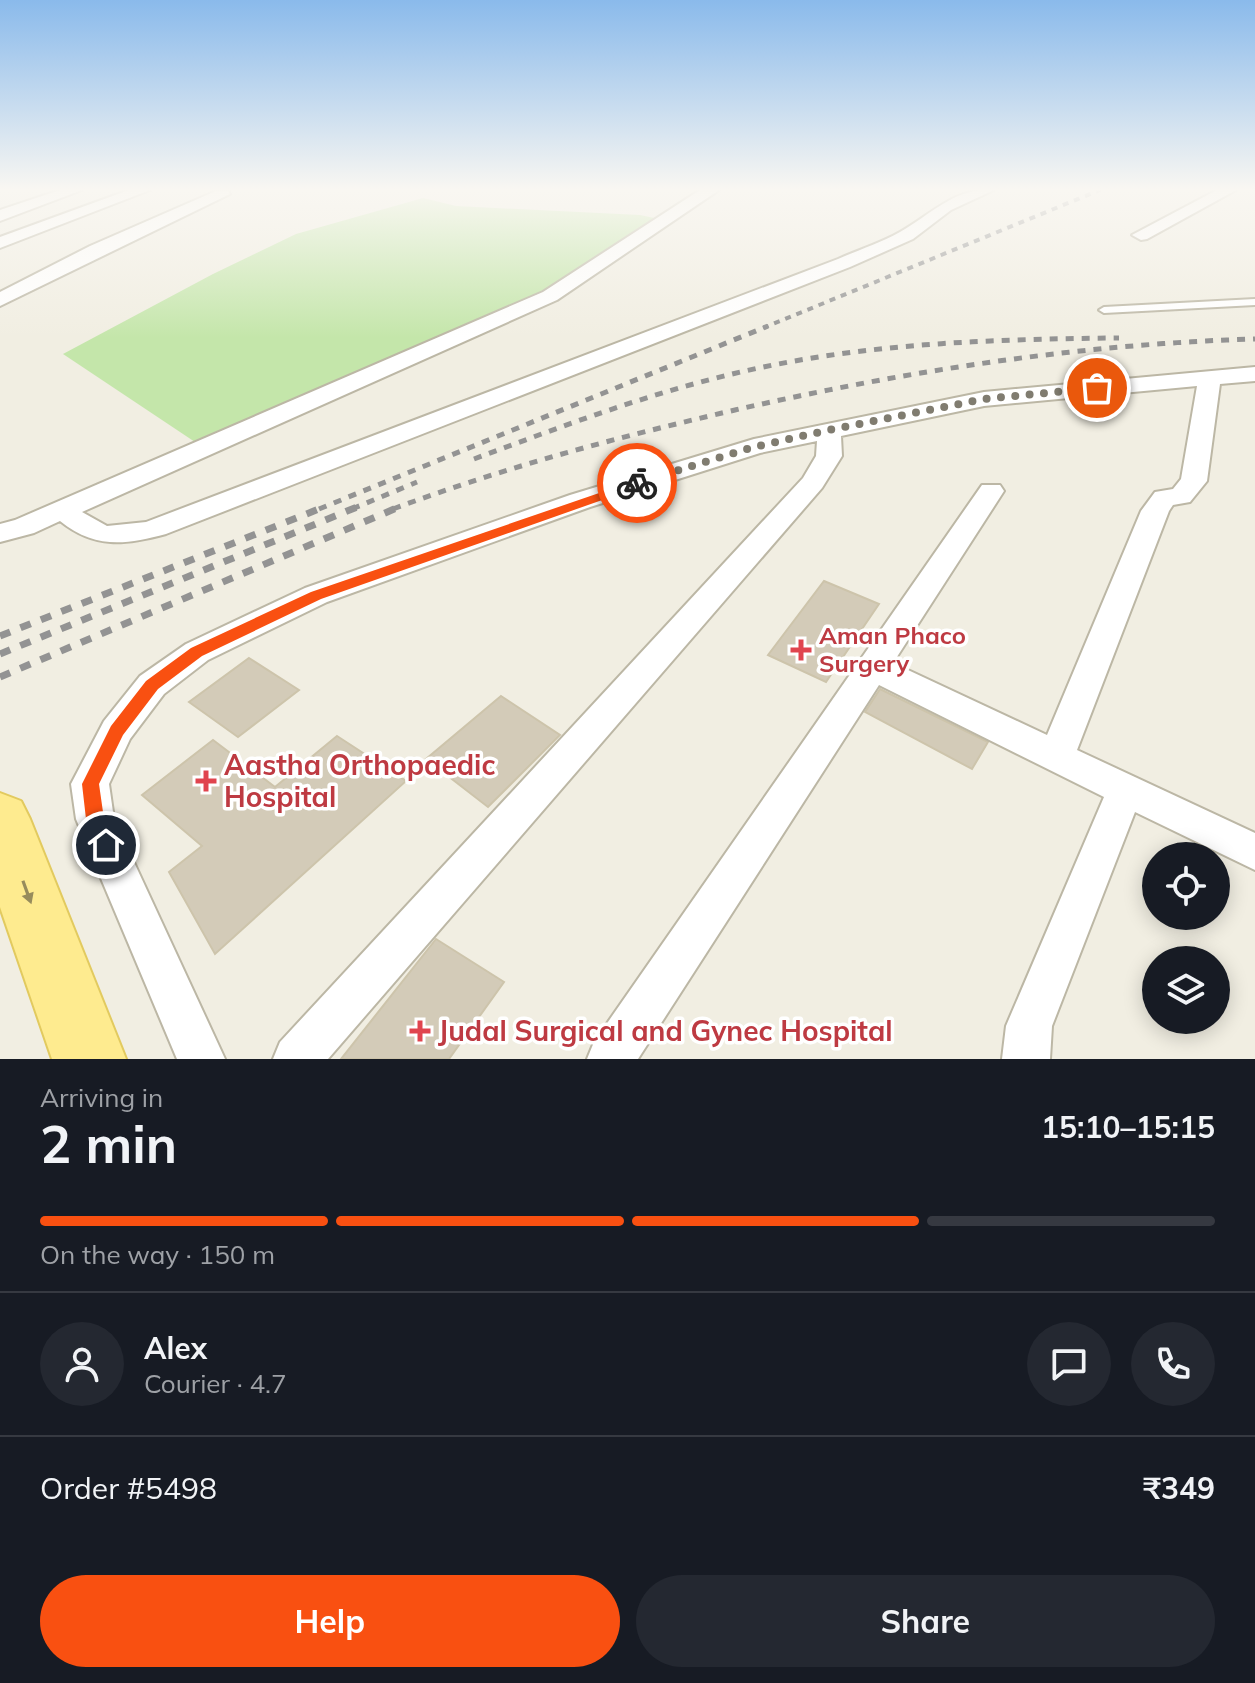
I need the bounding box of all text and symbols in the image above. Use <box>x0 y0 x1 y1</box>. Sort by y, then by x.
pin <box>1063 354 1131 422</box>
icon: bag <box>1075 366 1119 410</box>
courier <box>597 443 677 523</box>
icon: bike <box>615 461 659 505</box>
place label: Aman Phaco Surgery <box>819 620 966 678</box>
marker: Aman Phaco Surgery <box>790 639 812 661</box>
place label: Aastha Orthopaedic Hospital <box>224 747 496 814</box>
marker: Aastha Orthopaedic Hospital <box>195 770 217 792</box>
pin <box>72 811 140 879</box>
icon: home <box>84 823 128 867</box>
map controls <box>1142 842 1230 1034</box>
button: locate <box>1142 842 1230 930</box>
one-way arrow <box>21 880 34 904</box>
button: layers <box>1142 946 1230 1034</box>
place label: Judal Surgical and Gynec Hospital <box>438 1013 893 1048</box>
marker: Judal Surgical and Gynec Hospital <box>409 1020 431 1042</box>
text: Arriving in <box>40 1081 163 1114</box>
text: 15:10–15:15 <box>1041 1108 1215 1146</box>
text: 2 min <box>40 1111 177 1176</box>
text: On the way · 150 m <box>40 1238 275 1271</box>
button: person <box>40 1322 124 1406</box>
button: chat <box>1027 1322 1111 1406</box>
button: phone <box>1131 1322 1215 1406</box>
text: Alex <box>144 1329 207 1367</box>
text: Courier · 4.7 <box>144 1367 287 1400</box>
text: Order #5498 <box>40 1469 217 1507</box>
text: ₹349 <box>1143 1469 1215 1507</box>
button: Help <box>40 1575 620 1667</box>
button: Share <box>636 1575 1215 1667</box>

